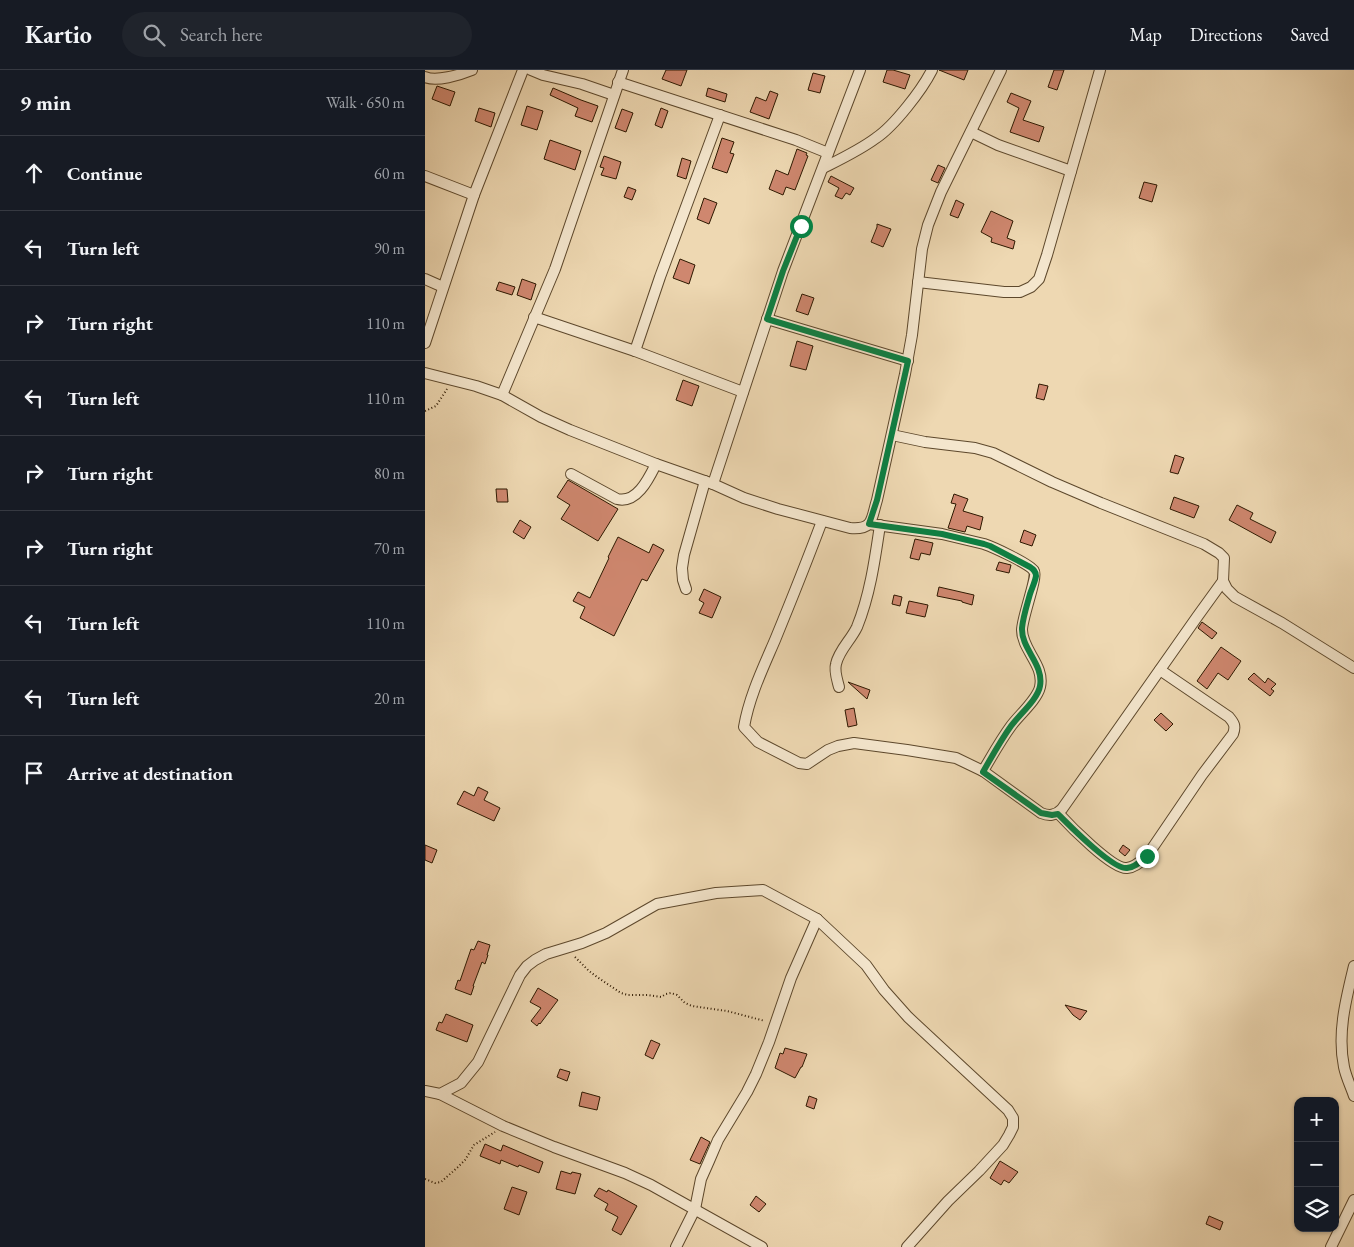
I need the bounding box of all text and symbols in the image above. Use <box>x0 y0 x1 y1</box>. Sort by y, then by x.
search box <box>122 12 472 57</box>
text: Kartio <box>25 19 92 50</box>
icon: search <box>140 21 168 49</box>
text: Search here <box>180 22 262 47</box>
text: Map <box>1130 23 1162 46</box>
text: Directions <box>1190 23 1262 46</box>
text: Saved <box>1290 23 1329 46</box>
text: 9 min <box>20 89 71 116</box>
text: Walk · 650 m <box>326 92 405 113</box>
icon: ahead <box>20 159 48 187</box>
text: Continue <box>67 161 142 186</box>
text: 60 m <box>374 163 405 184</box>
route start <box>790 215 813 238</box>
icon: left <box>20 234 48 262</box>
text: Turn left <box>67 236 139 261</box>
text: 90 m <box>374 238 405 259</box>
icon: right <box>20 309 48 337</box>
text: Turn right <box>67 311 153 336</box>
text: 110 m <box>366 313 405 334</box>
icon: left <box>20 384 48 412</box>
text: Turn left <box>67 386 139 411</box>
text: 110 m <box>366 388 405 409</box>
icon: right <box>20 459 48 487</box>
text: Turn right <box>67 461 153 486</box>
text: 80 m <box>374 463 405 484</box>
icon: right <box>20 534 48 562</box>
text: Turn right <box>67 536 153 561</box>
text: 70 m <box>374 538 405 559</box>
icon: left <box>20 609 48 637</box>
text: Turn left <box>67 611 139 636</box>
text: 110 m <box>366 613 405 634</box>
icon: left <box>20 684 48 712</box>
text: Turn left <box>67 686 139 711</box>
text: 20 m <box>374 688 405 709</box>
icon: arrive <box>20 759 48 787</box>
text: Arrive at destination <box>67 761 233 786</box>
route end <box>1136 845 1159 868</box>
map controls <box>1294 1097 1339 1232</box>
button: + <box>1294 1097 1339 1142</box>
button: − <box>1294 1142 1339 1187</box>
button: layers <box>1294 1187 1339 1232</box>

